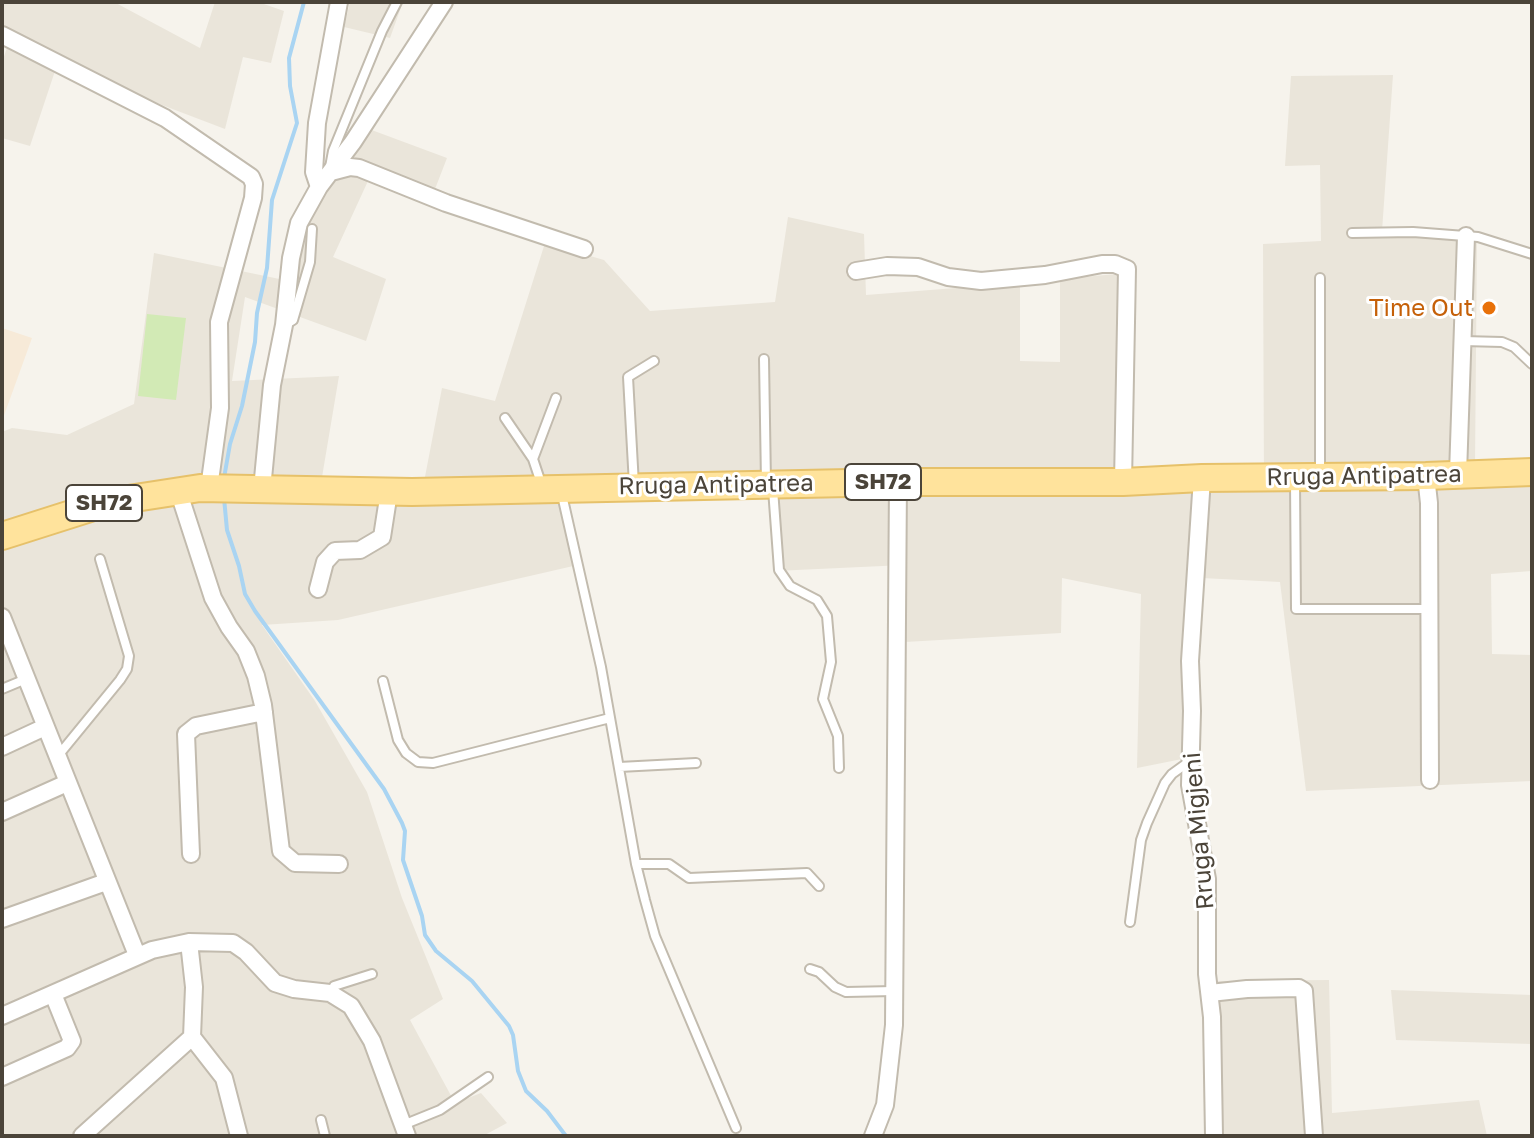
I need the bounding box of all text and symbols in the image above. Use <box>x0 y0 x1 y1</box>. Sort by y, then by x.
place label: Time Out <box>1369 294 1473 322</box>
marker: Time Out <box>1480 299 1498 317</box>
street label: Rruga Antipatrea <box>1266 460 1462 492</box>
road number: SH72 <box>845 464 921 500</box>
street label: Rruga Antipatrea <box>618 469 814 501</box>
road number: SH72 <box>66 485 142 521</box>
street label: Rruga Migjeni <box>1178 751 1220 911</box>

